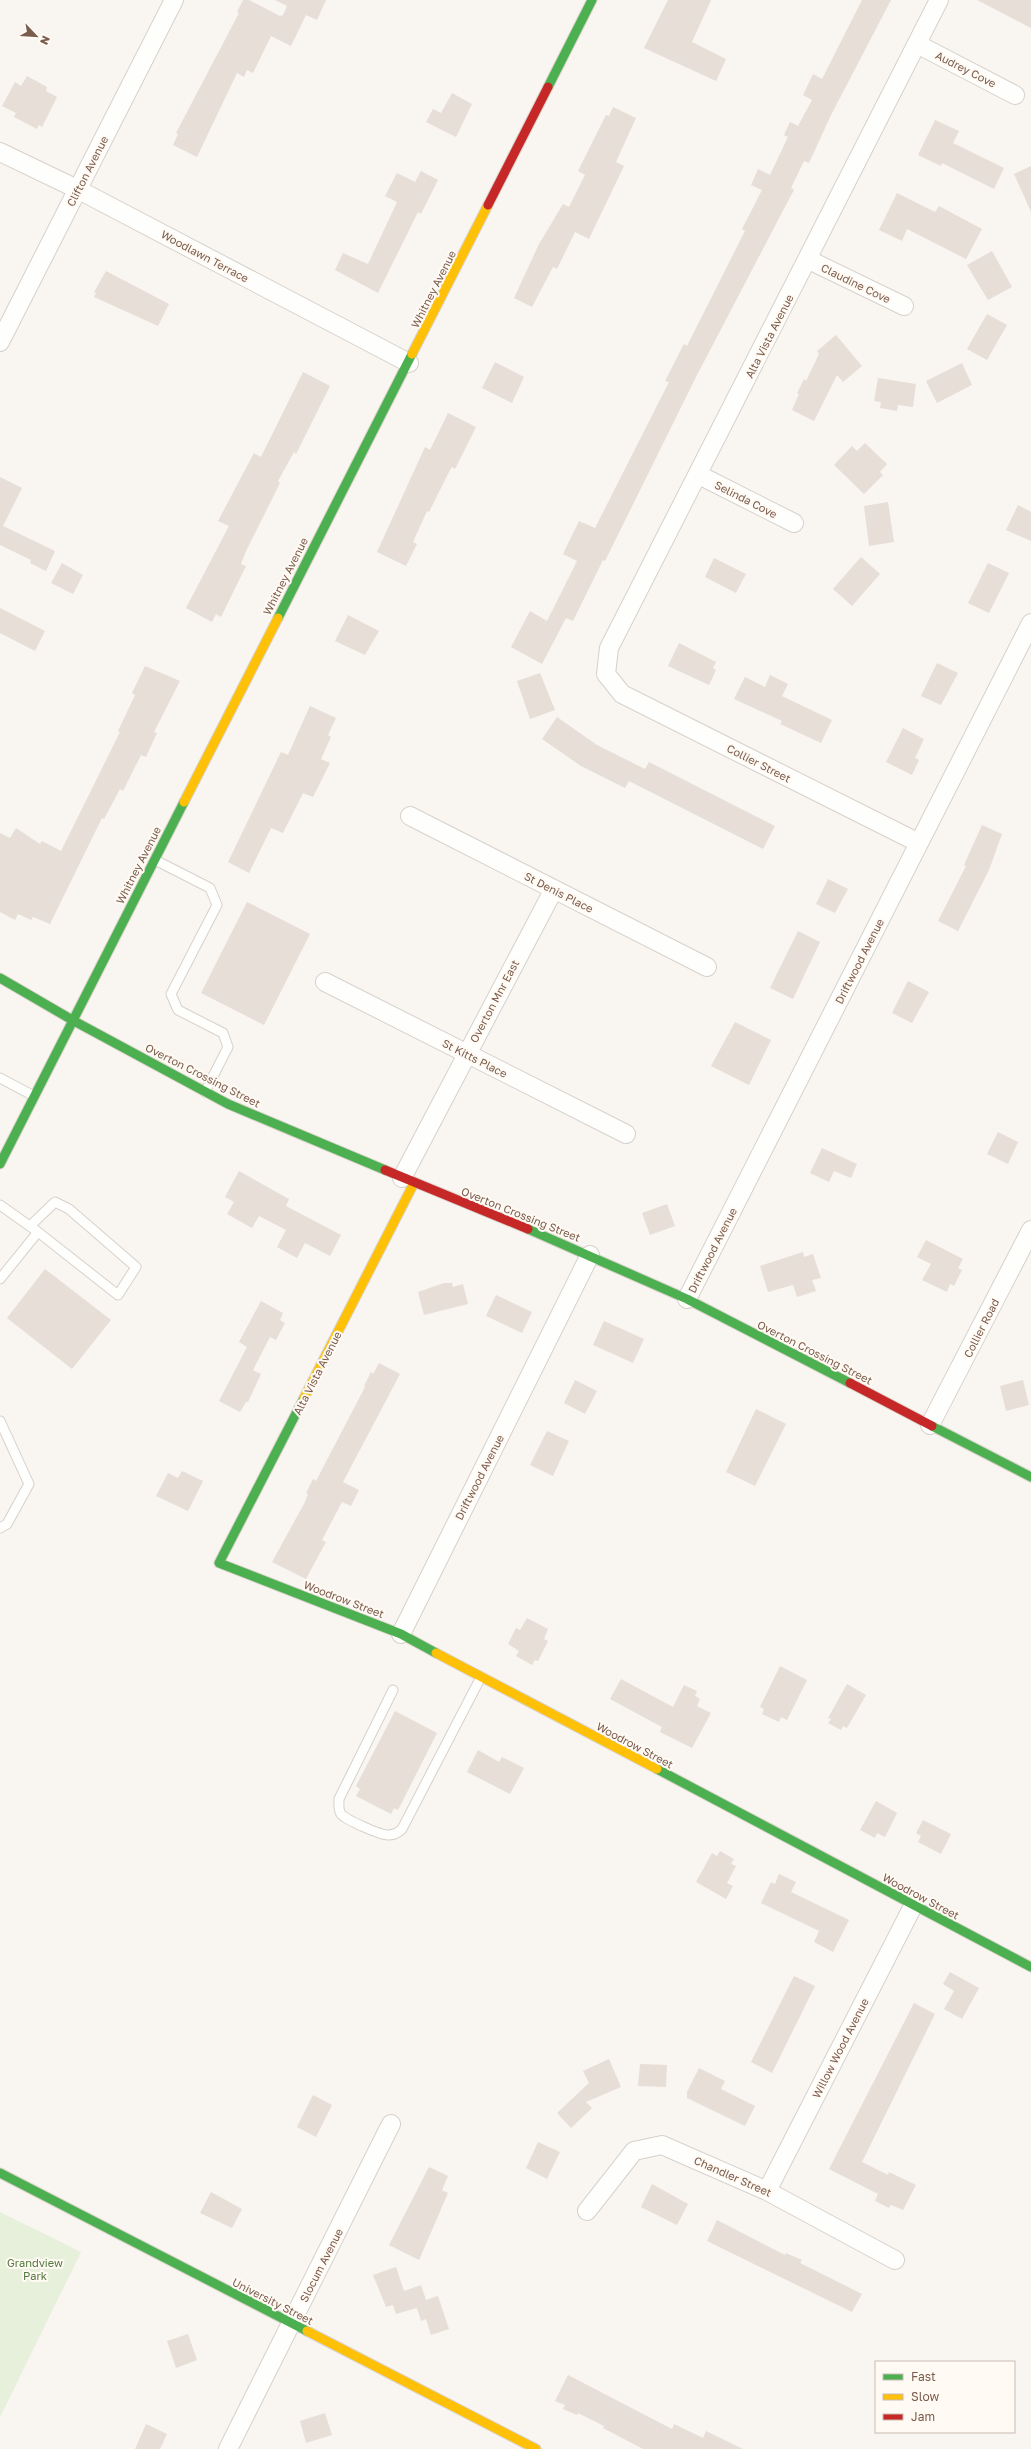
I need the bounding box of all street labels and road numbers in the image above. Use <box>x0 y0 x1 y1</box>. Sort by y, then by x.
street label: Audrey Cove <box>934 48 998 90</box>
street label: Clifton Avenue <box>64 134 110 208</box>
street label: Woodlawn Terrace <box>159 227 251 285</box>
street label: Whitney Avenue <box>408 248 458 330</box>
street label: Claudine Cove <box>819 261 893 305</box>
street label: Alta Vista Avenue <box>742 292 796 380</box>
street label: Selinda Cove <box>712 478 780 520</box>
street label: Whitney Avenue <box>260 535 310 617</box>
street label: Collier Street <box>725 741 793 785</box>
street label: Whitney Avenue <box>113 824 163 906</box>
street label: St Denis Place <box>522 869 596 915</box>
street label: Driftwood Avenue <box>832 916 886 1006</box>
street label: Overton Mnr East <box>467 957 521 1045</box>
street label: St Kitts Place <box>440 1036 510 1080</box>
street label: Overton Crossing Street <box>143 1040 263 1110</box>
street label: Overton Crossing Street <box>460 1184 582 1244</box>
street label: Driftwood Avenue <box>685 1205 739 1295</box>
street label: Collier Road <box>961 1296 1001 1360</box>
street label: Overton Crossing Street <box>755 1317 875 1387</box>
street label: Alta Vista Avenue <box>290 1329 344 1417</box>
street label: Driftwood Avenue <box>452 1432 506 1522</box>
street label: Woodrow Street <box>302 1578 386 1620</box>
street label: Woodrow Street <box>594 1719 676 1771</box>
street label: Woodrow Street <box>880 1870 962 1922</box>
street label: Willow Wood Avenue <box>809 1996 871 2100</box>
street label: Chandler Street <box>692 2153 774 2199</box>
street label: Slocum Avenue <box>297 2226 345 2304</box>
street label: University Street <box>230 2275 316 2327</box>

